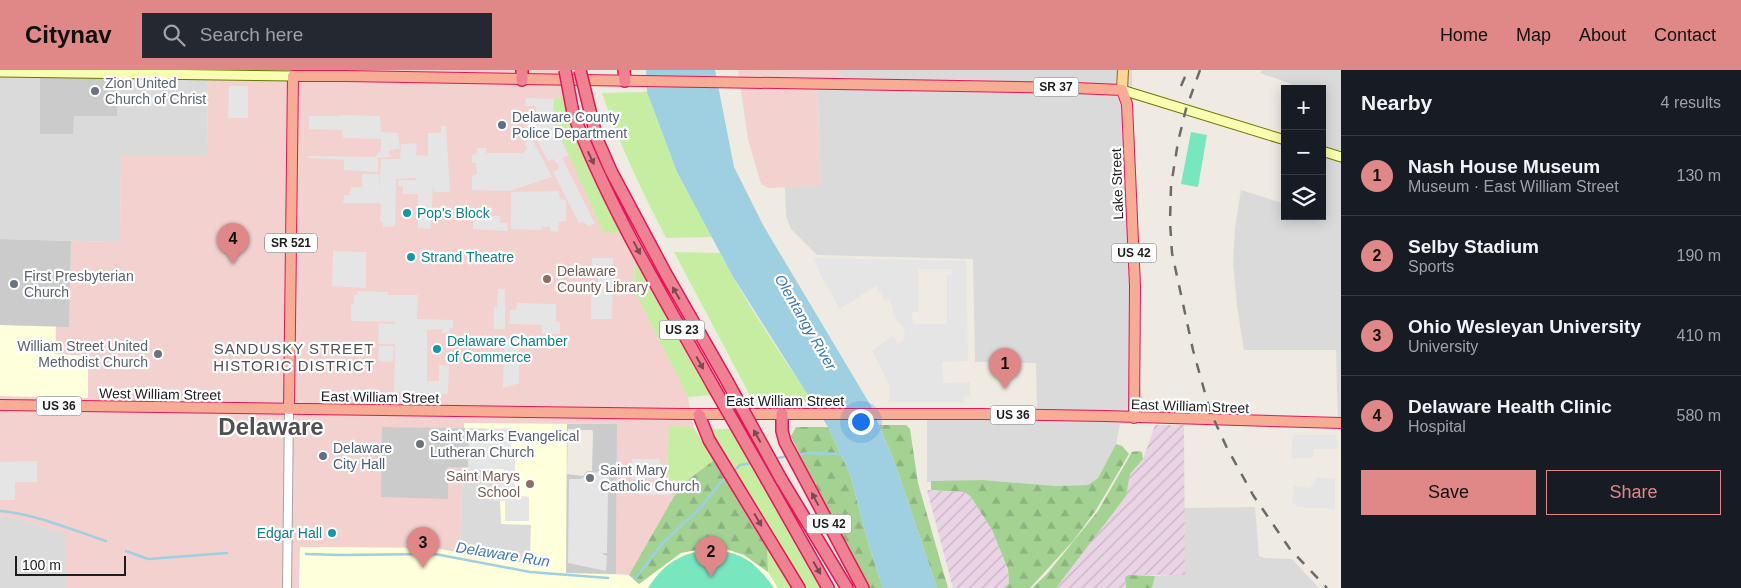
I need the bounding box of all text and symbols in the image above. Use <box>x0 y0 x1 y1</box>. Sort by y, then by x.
search box <box>142 13 492 58</box>
text: Citynav <box>25 21 112 48</box>
icon: search <box>160 21 188 49</box>
text: Search here <box>200 24 303 45</box>
text: Home <box>1440 25 1488 45</box>
text: Map <box>1516 25 1551 45</box>
text: About <box>1579 25 1626 45</box>
text: Contact <box>1654 25 1716 45</box>
place label: Zion United Church of Christ <box>105 75 206 107</box>
road number: SR 37 <box>1034 78 1078 96</box>
marker: Zion United Church of Christ <box>89 85 101 97</box>
map controls <box>1281 85 1326 220</box>
button: + <box>1281 85 1326 130</box>
text: Nearby <box>1361 91 1432 114</box>
text: 4 results <box>1661 94 1721 111</box>
place label: Delaware County Police Department <box>512 109 627 141</box>
marker: Delaware County Police Department <box>496 119 508 131</box>
button: − <box>1281 130 1326 175</box>
street label: Lake Street <box>1108 148 1126 220</box>
one-way arrow <box>587 151 595 165</box>
text: Nash House Museum <box>1408 156 1600 177</box>
text: 1 <box>1373 167 1381 184</box>
text: 130 m <box>1677 167 1721 184</box>
button: layers <box>1281 175 1326 220</box>
text: Museum · East William Street <box>1408 178 1619 195</box>
place label: Pop's Block <box>417 205 491 221</box>
marker: Pop's Block <box>401 207 413 219</box>
pin: 4 <box>217 223 249 264</box>
road number: SR 521 <box>265 234 317 252</box>
text: Selby Stadium <box>1408 236 1539 257</box>
one-way arrow <box>633 241 641 256</box>
road number: US 42 <box>1112 244 1156 262</box>
text: 2 <box>1373 247 1381 264</box>
text: 190 m <box>1677 247 1721 264</box>
place label: Strand Theatre <box>421 249 514 265</box>
marker: Strand Theatre <box>405 251 417 263</box>
text: Sports <box>1408 258 1454 275</box>
place label: Delaware County Library <box>557 263 648 295</box>
place label: First Presbyterian Church <box>24 268 134 300</box>
water label: Olentangy River <box>772 271 841 374</box>
marker: Delaware County Library <box>541 273 553 285</box>
marker: First Presbyterian Church <box>8 278 20 290</box>
one-way arrow <box>672 286 681 300</box>
text: Ohio Wesleyan University <box>1408 316 1641 337</box>
road number: US 23 <box>660 320 704 340</box>
text: 3 <box>1373 327 1381 344</box>
text: 410 m <box>1677 327 1721 344</box>
place label: Delaware Chamber of Commerce <box>447 333 568 365</box>
place label: William Street United Methodist Church <box>17 338 148 370</box>
text: University <box>1408 338 1478 355</box>
district label: SANDUSKY STREET HISTORIC DISTRICT <box>213 340 375 374</box>
marker: Delaware Chamber of Commerce <box>431 343 443 355</box>
marker: William Street United Methodist Church <box>152 348 164 360</box>
pin: 1 <box>989 348 1021 389</box>
one-way arrow <box>696 356 705 370</box>
street label: West William Street <box>99 385 221 403</box>
street label: East William Street <box>321 388 439 406</box>
street label: East William Street <box>726 393 844 409</box>
road number: US 36 <box>36 396 82 416</box>
street label: East William Street <box>1131 396 1249 416</box>
text: Delaware Health Clinic <box>1408 396 1612 417</box>
road number: US 36 <box>990 406 1036 424</box>
text: 4 <box>1373 407 1381 424</box>
text: 580 m <box>1677 407 1721 424</box>
your location <box>848 409 874 435</box>
district label: Delaware <box>218 413 324 440</box>
text: Hospital <box>1408 418 1466 435</box>
place label: Saint Marks Evangelical Lutheran Church <box>430 428 579 460</box>
one-way arrow <box>753 429 761 444</box>
marker: Saint Marks Evangelical Lutheran Church <box>414 438 426 450</box>
place label: Delaware City Hall <box>333 440 392 472</box>
marker: Delaware City Hall <box>317 450 329 462</box>
place label: Saint Mary Catholic Church <box>600 462 700 494</box>
place label: Saint Marys School <box>446 468 520 500</box>
button: Save <box>1361 470 1536 515</box>
button: Share <box>1546 470 1721 515</box>
marker: Saint Mary Catholic Church <box>584 472 596 484</box>
marker: Saint Marys School <box>524 478 536 490</box>
one-way arrow <box>811 492 819 506</box>
one-way arrow <box>753 514 763 527</box>
road number: US 42 <box>806 514 852 534</box>
place label: Edgar Hall <box>257 525 322 541</box>
marker: Edgar Hall <box>326 527 338 539</box>
pin: 3 <box>407 527 439 568</box>
pin: 2 <box>695 536 727 577</box>
water label: Delaware Run <box>455 538 551 570</box>
scale bar <box>15 553 126 576</box>
text: 100 m <box>22 557 61 573</box>
one-way arrow <box>812 562 821 575</box>

